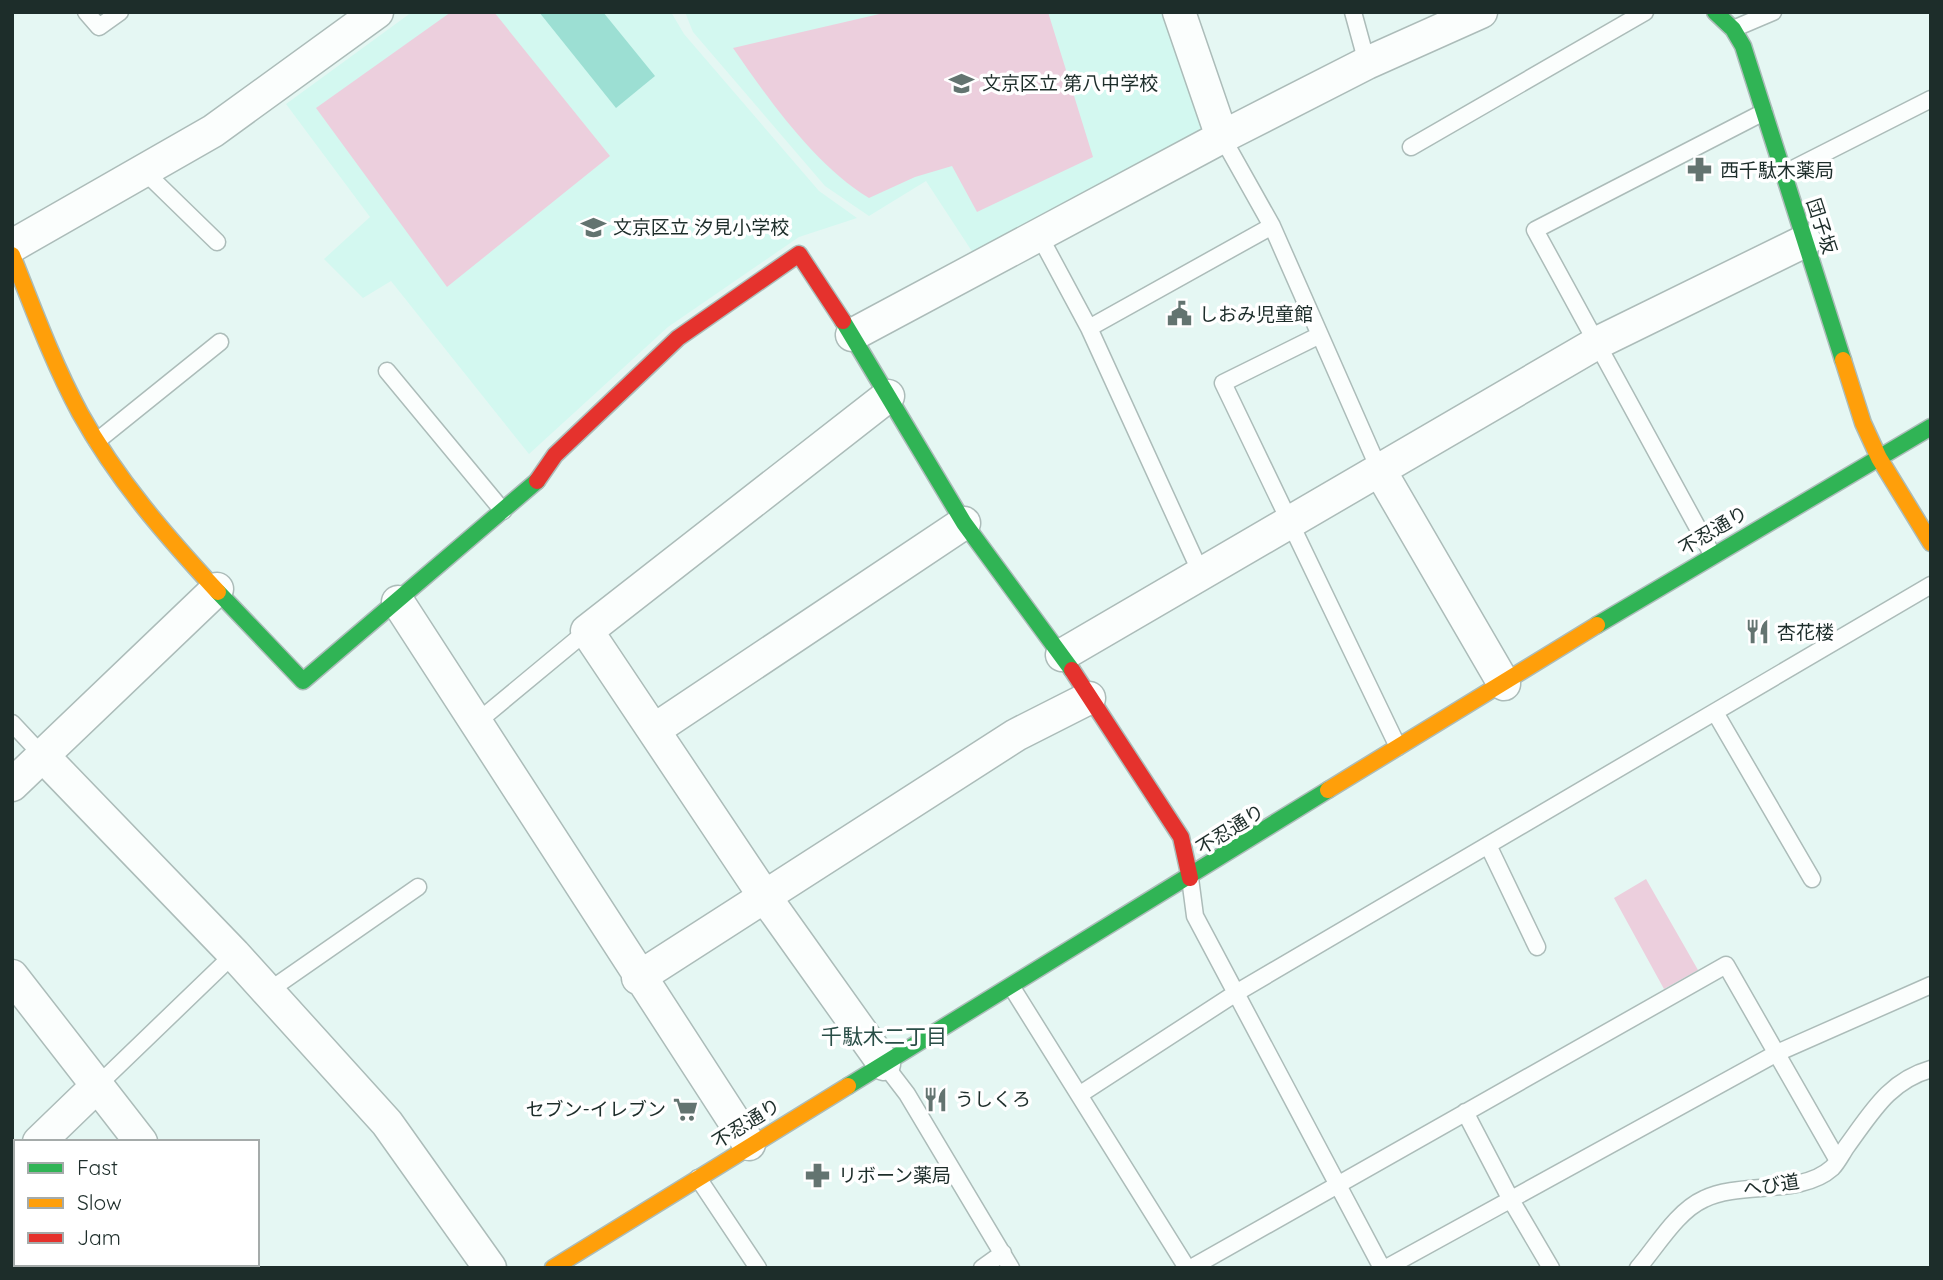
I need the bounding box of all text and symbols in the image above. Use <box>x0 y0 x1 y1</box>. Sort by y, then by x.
school or university icon: 文京区立 第八中学校 <box>948 69 976 97</box>
place label: 文京区立 第八中学校 <box>982 71 1158 95</box>
pharmacy icon: 西千駄木薬局 <box>1686 156 1714 184</box>
place label: 西千駄木薬局 <box>1720 158 1834 182</box>
street label: 団子坂 <box>1802 195 1842 257</box>
school or university icon: 文京区立 汐見小学校 <box>579 213 607 241</box>
place label: 文京区立 汐見小学校 <box>613 215 789 239</box>
public building icon: しおみ児童館 <box>1165 300 1193 328</box>
place label: しおみ児童館 <box>1199 302 1313 326</box>
street label: 不忍通り <box>1674 500 1752 560</box>
restaurant icon: 杏花楼 <box>1743 618 1771 646</box>
place label: 杏花楼 <box>1777 620 1834 644</box>
street label: 不忍通り <box>1191 799 1269 859</box>
district label: 千駄木二丁目 <box>821 1023 947 1049</box>
restaurant icon: うしくろ <box>921 1085 949 1113</box>
place label: うしくろ <box>955 1087 1031 1111</box>
street label: 不忍通り <box>707 1093 785 1153</box>
supermarket icon: セブン-イレブン <box>672 1095 700 1123</box>
place label: セブン-イレブン <box>526 1097 666 1121</box>
legend <box>14 1140 259 1266</box>
text: Fast <box>77 1154 118 1180</box>
pharmacy icon: リボーン薬局 <box>804 1161 832 1189</box>
place label: リボーン薬局 <box>838 1163 951 1187</box>
street label: へび道 <box>1741 1169 1801 1201</box>
text: Slow <box>77 1189 122 1215</box>
text: Jam <box>77 1224 121 1250</box>

